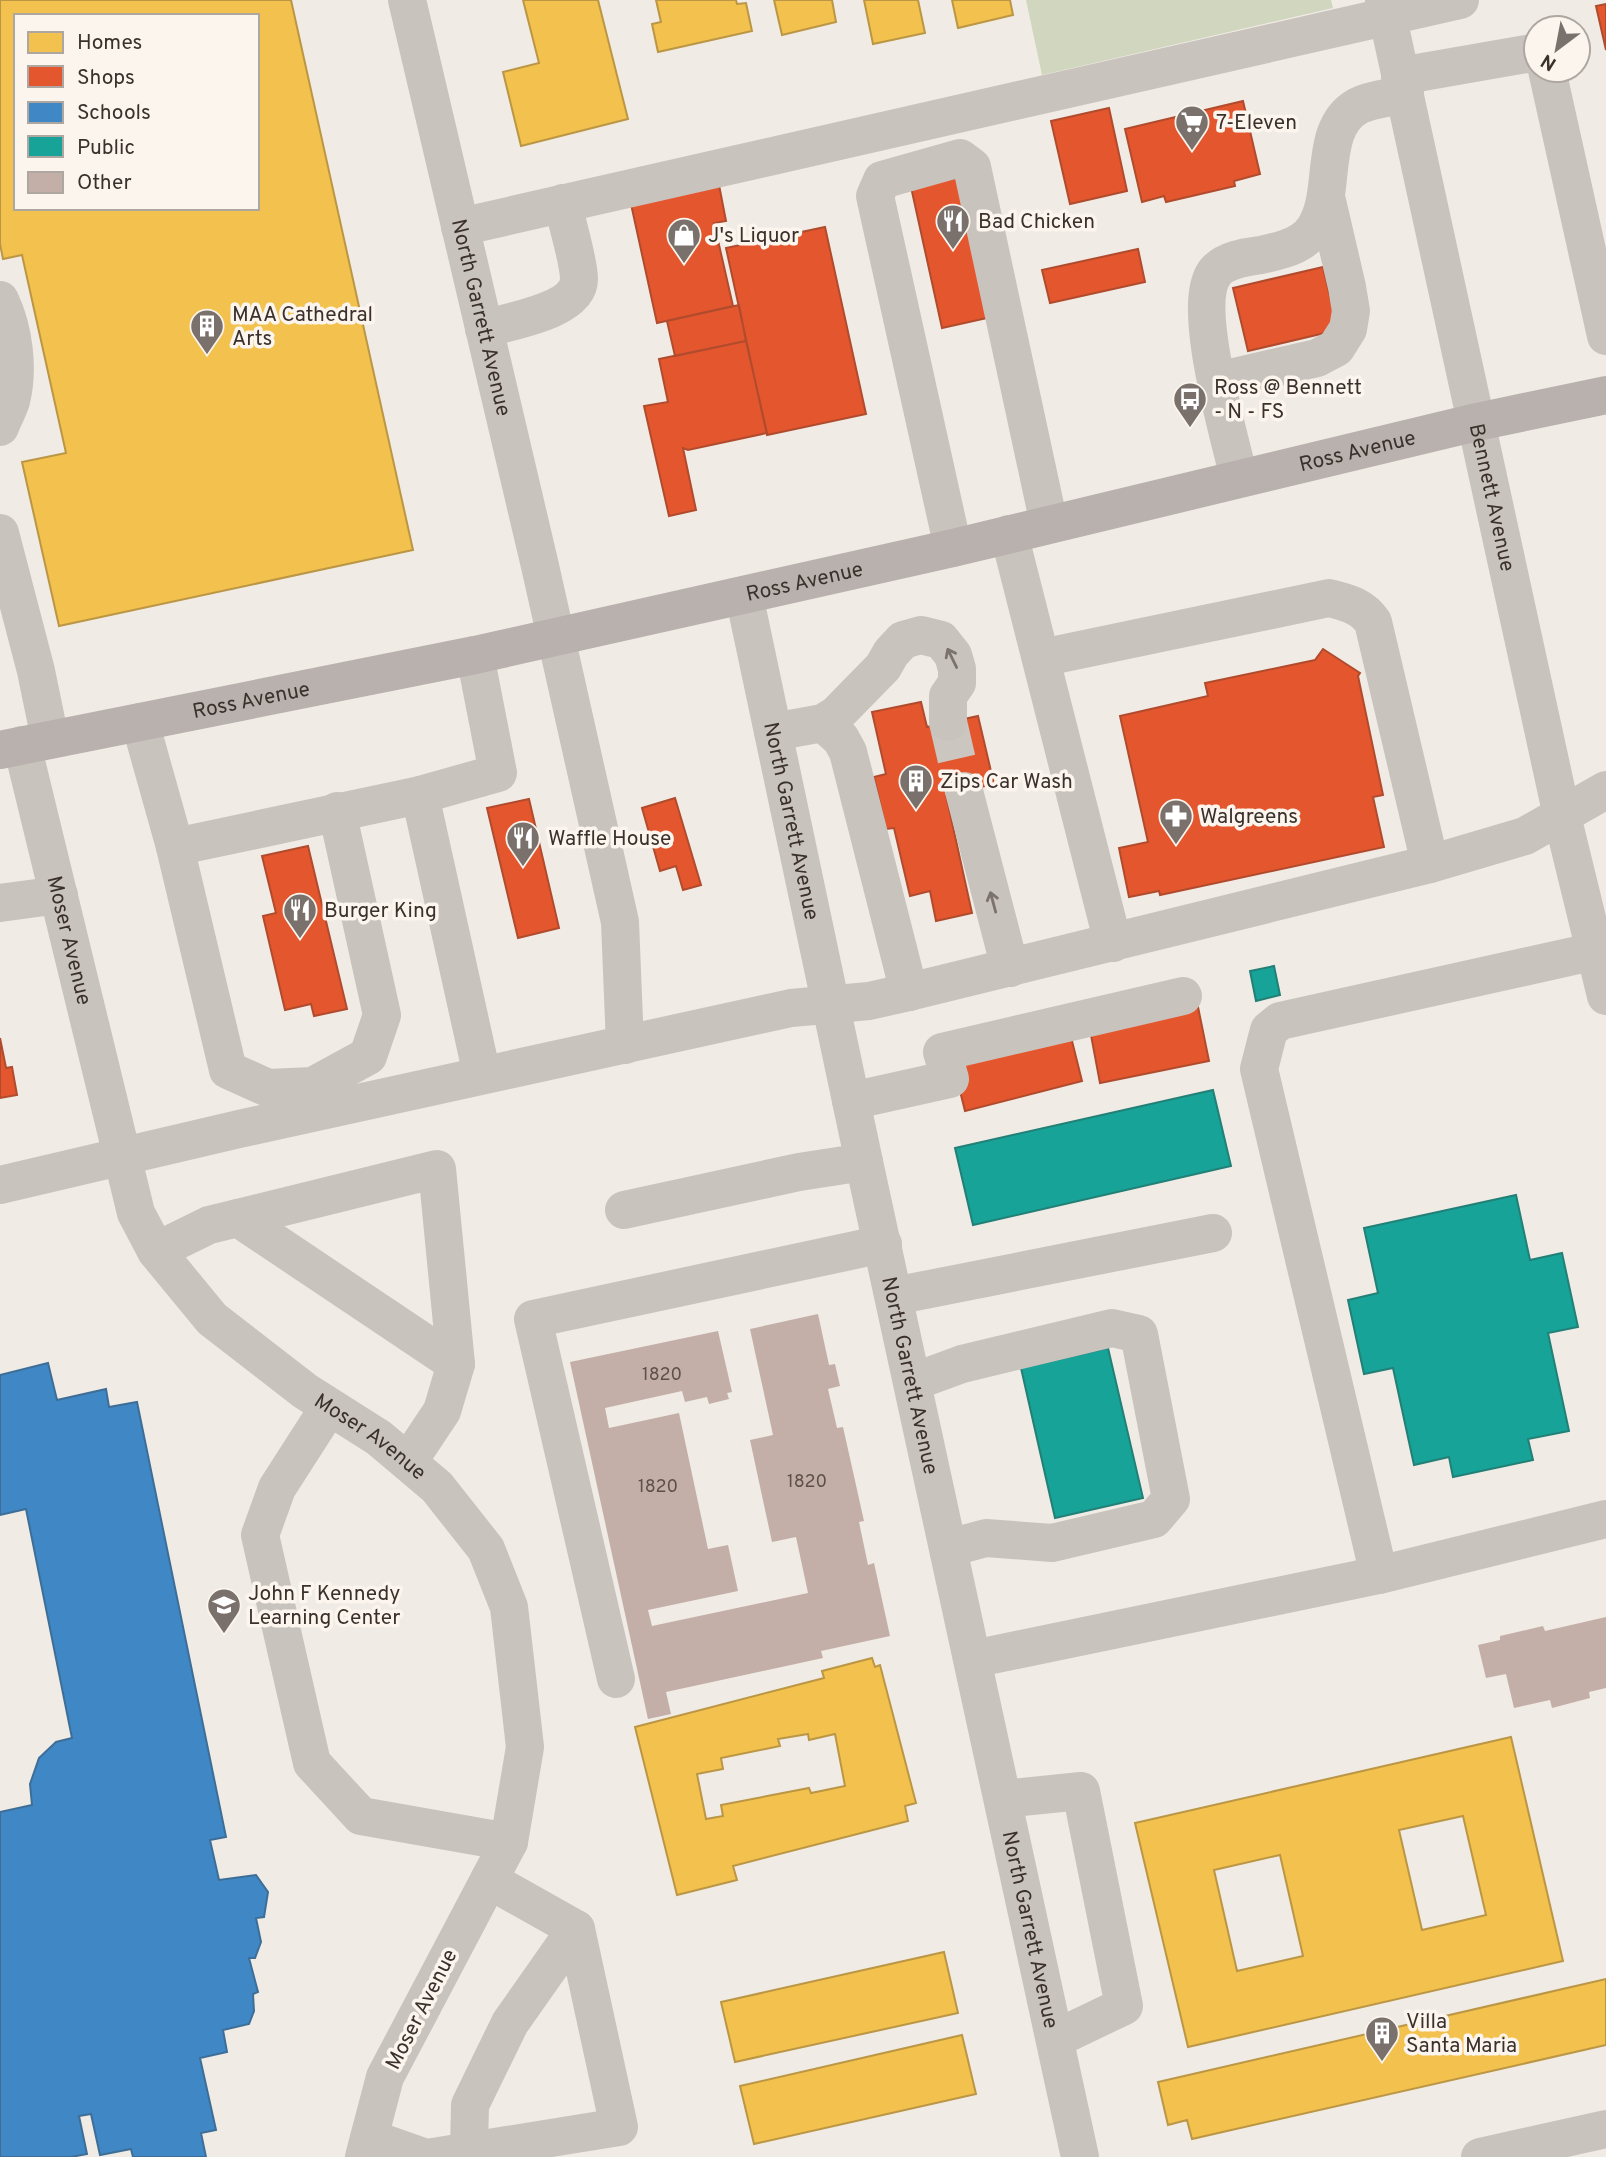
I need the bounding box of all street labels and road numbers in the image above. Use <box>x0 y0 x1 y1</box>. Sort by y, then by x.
street label: North Garrett Avenue <box>444 216 516 419</box>
street label: Bennett Avenue <box>1462 421 1520 574</box>
street label: Ross Avenue <box>1297 425 1419 479</box>
street label: Ross Avenue <box>744 557 866 609</box>
street label: Ross Avenue <box>190 676 312 726</box>
street label: North Garrett Avenue <box>756 720 824 923</box>
street label: Moser Avenue <box>39 873 97 1008</box>
street label: North Garrett Avenue <box>874 1274 943 1477</box>
street label: Moser Avenue <box>308 1388 431 1487</box>
street label: North Garrett Avenue <box>995 1828 1064 2031</box>
street label: Moser Avenue <box>380 1945 464 2075</box>

